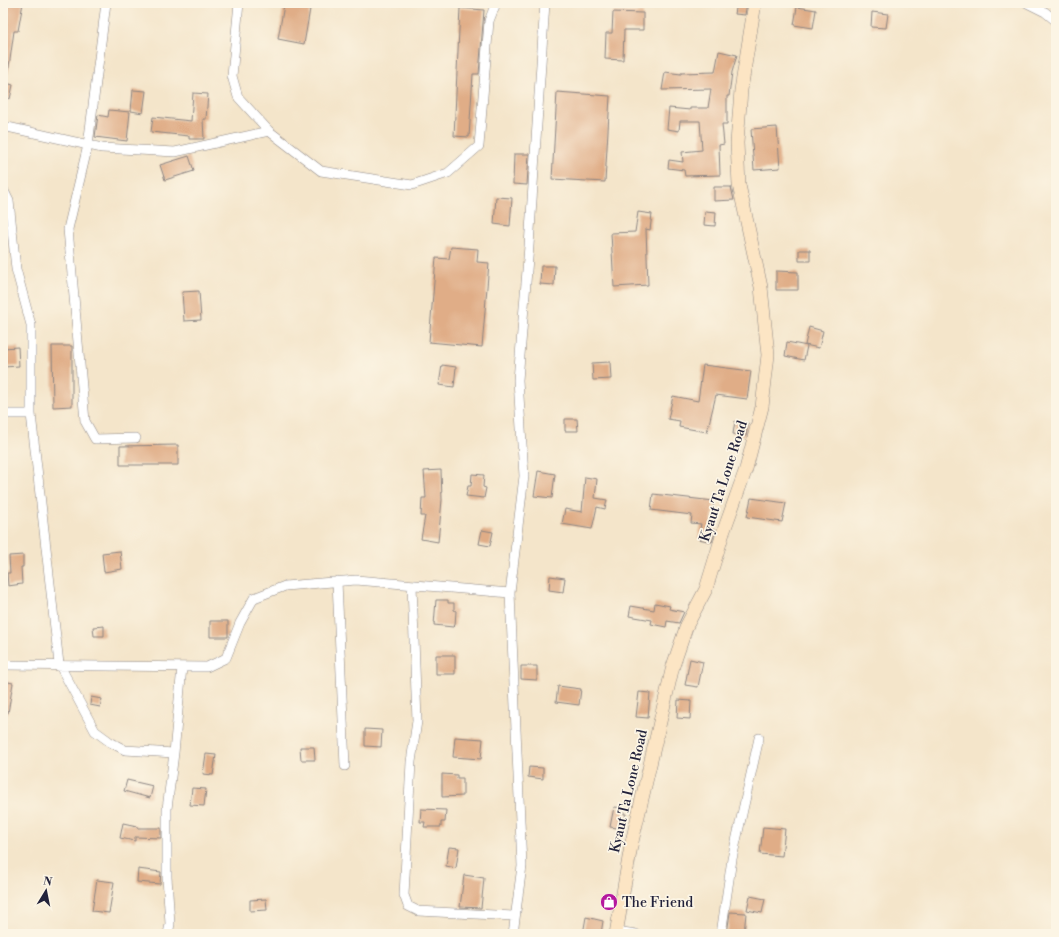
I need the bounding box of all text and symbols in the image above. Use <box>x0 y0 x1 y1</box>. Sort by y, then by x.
street label: Kyaut Ta Lone Road <box>696 418 752 544</box>
street label: Kyaut Ta Lone Road <box>606 728 652 855</box>
north arrow <box>26 871 66 911</box>
text: N <box>42 874 53 890</box>
shop icon: The Friend <box>599 892 619 912</box>
place label: The Friend <box>622 894 693 912</box>

